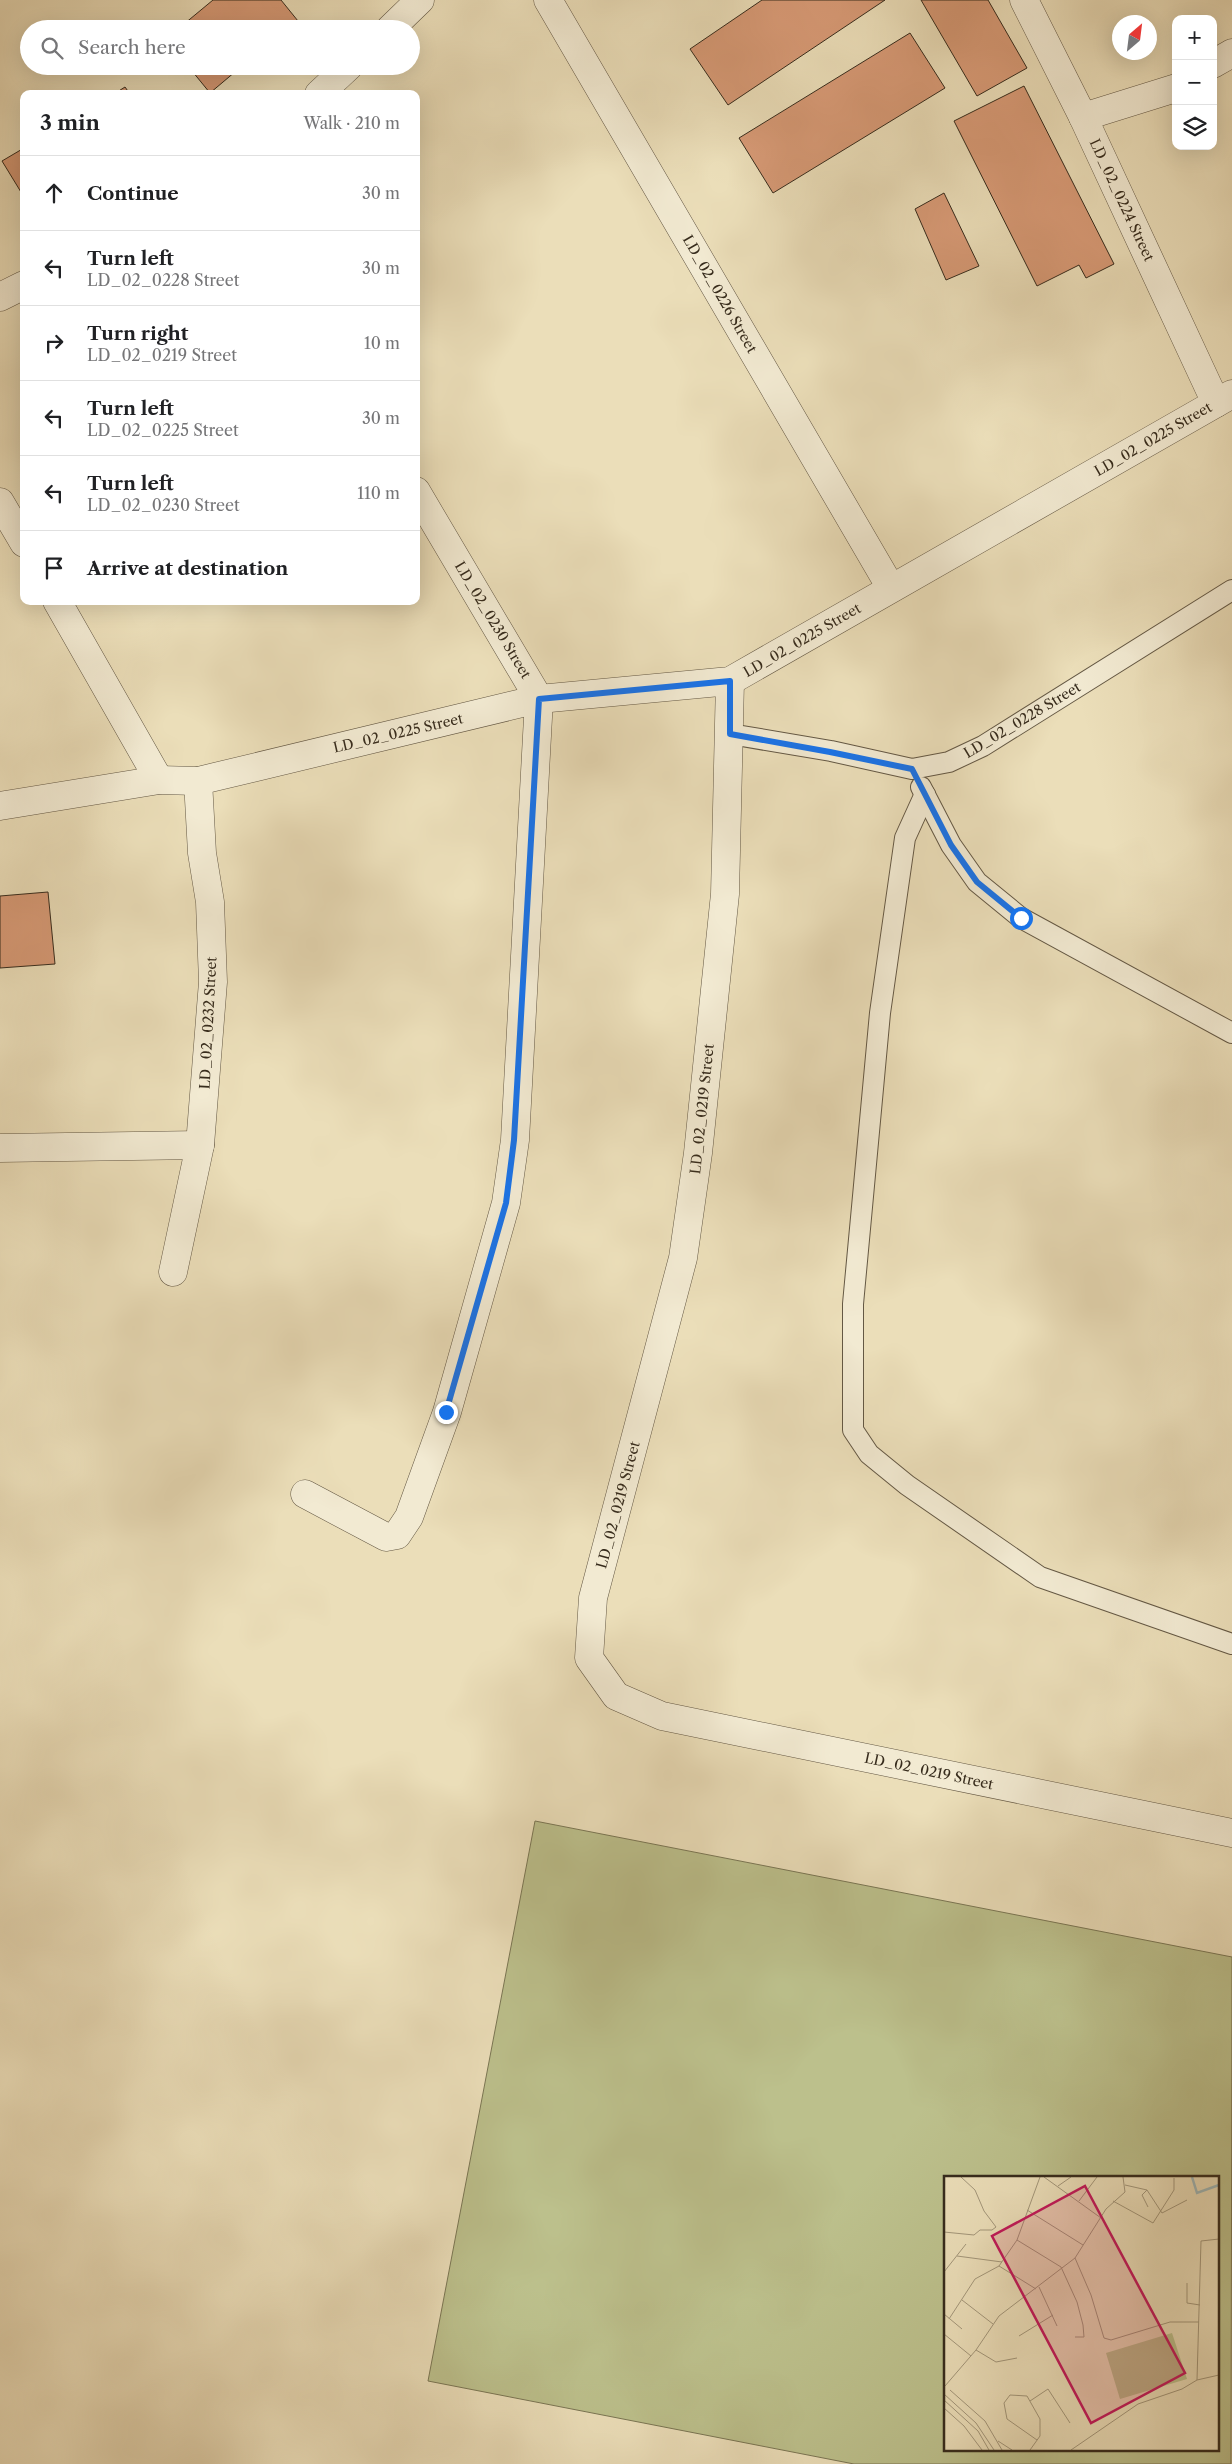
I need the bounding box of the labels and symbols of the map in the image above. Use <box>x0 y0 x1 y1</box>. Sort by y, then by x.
north arrow <box>1112 15 1157 60</box>
street label: LD_02_0224 Street <box>1086 136 1158 264</box>
street label: LD_02_0226 Street <box>679 232 761 356</box>
street label: LD_02_0225 Street <box>1091 398 1215 480</box>
street label: LD_02_0230 Street <box>451 558 535 682</box>
street label: LD_02_0225 Street <box>740 599 864 681</box>
street label: LD_02_0228 Street <box>960 678 1084 762</box>
street label: LD_02_0225 Street <box>331 709 465 757</box>
route start <box>1010 907 1033 930</box>
street label: LD_02_0232 Street <box>196 956 220 1090</box>
street label: LD_02_0219 Street <box>686 1043 718 1175</box>
route end <box>435 1401 458 1424</box>
street label: LD_02_0219 Street <box>592 1439 644 1571</box>
street label: LD_02_0219 Street <box>863 1749 995 1793</box>
inset map <box>944 2176 1220 2452</box>

